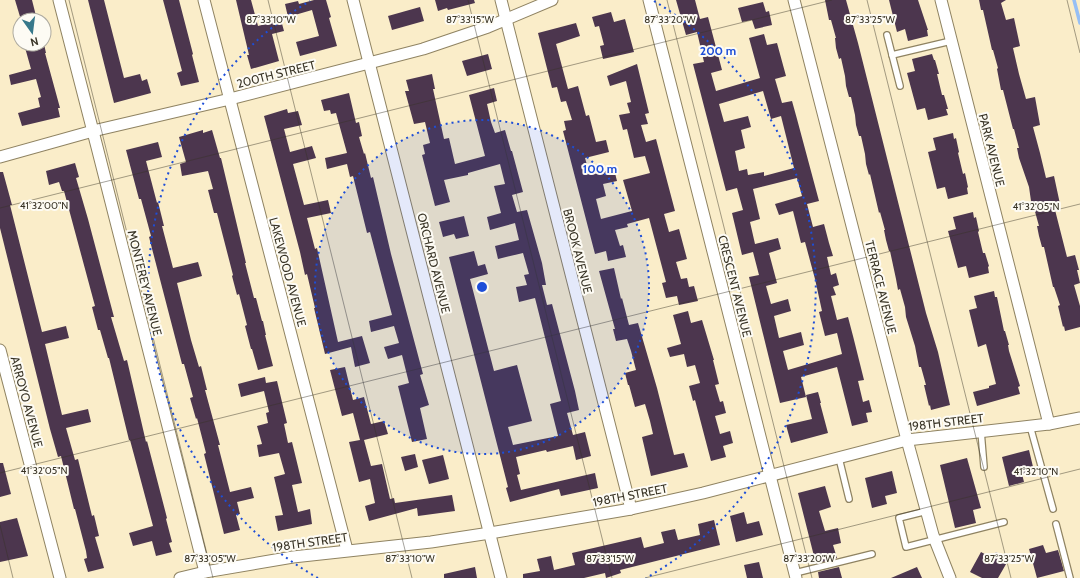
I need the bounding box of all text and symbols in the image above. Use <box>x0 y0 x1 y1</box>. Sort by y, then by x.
north arrow <box>12 12 52 52</box>
text: 87°33'10"W <box>246 13 296 26</box>
text: 87°33'15"W <box>446 13 494 26</box>
text: 87°33'20"W <box>644 13 696 26</box>
text: 87°33'25"W <box>845 13 895 26</box>
text: N <box>29 34 40 49</box>
text: 200 m <box>700 43 736 58</box>
street label: 200TH STREET <box>235 57 318 91</box>
street label: PARK AVENUE <box>976 112 1008 189</box>
text: 100 m <box>583 161 617 176</box>
text: 41°32'00"N <box>20 199 68 212</box>
text: 41°32'05"N <box>1013 200 1059 213</box>
street label: BROOK AVENUE <box>560 207 596 295</box>
street label: ORCHARD AVENUE <box>414 211 454 315</box>
street label: LAKEWOOD AVENUE <box>266 216 310 329</box>
street label: MONTEREY AVENUE <box>125 229 165 338</box>
street label: CRESCENT AVENUE <box>715 234 755 339</box>
street label: TERRACE AVENUE <box>862 239 900 336</box>
centre of rings <box>475 280 489 294</box>
street label: ARROYO AVENUE <box>8 355 46 450</box>
street label: 198TH STREET <box>907 410 985 434</box>
text: 41°32'05"N <box>21 464 67 477</box>
text: 41°32'10"N <box>1014 465 1058 478</box>
street label: 198TH STREET <box>591 480 669 510</box>
street label: 198TH STREET <box>271 529 349 555</box>
text: 87°33'05"W <box>184 552 236 565</box>
text: 87°33'10"W <box>385 552 435 565</box>
text: 87°33'15"W <box>586 552 634 565</box>
text: 87°33'20"W <box>783 552 835 565</box>
text: 87°33'25"W <box>984 552 1034 565</box>

